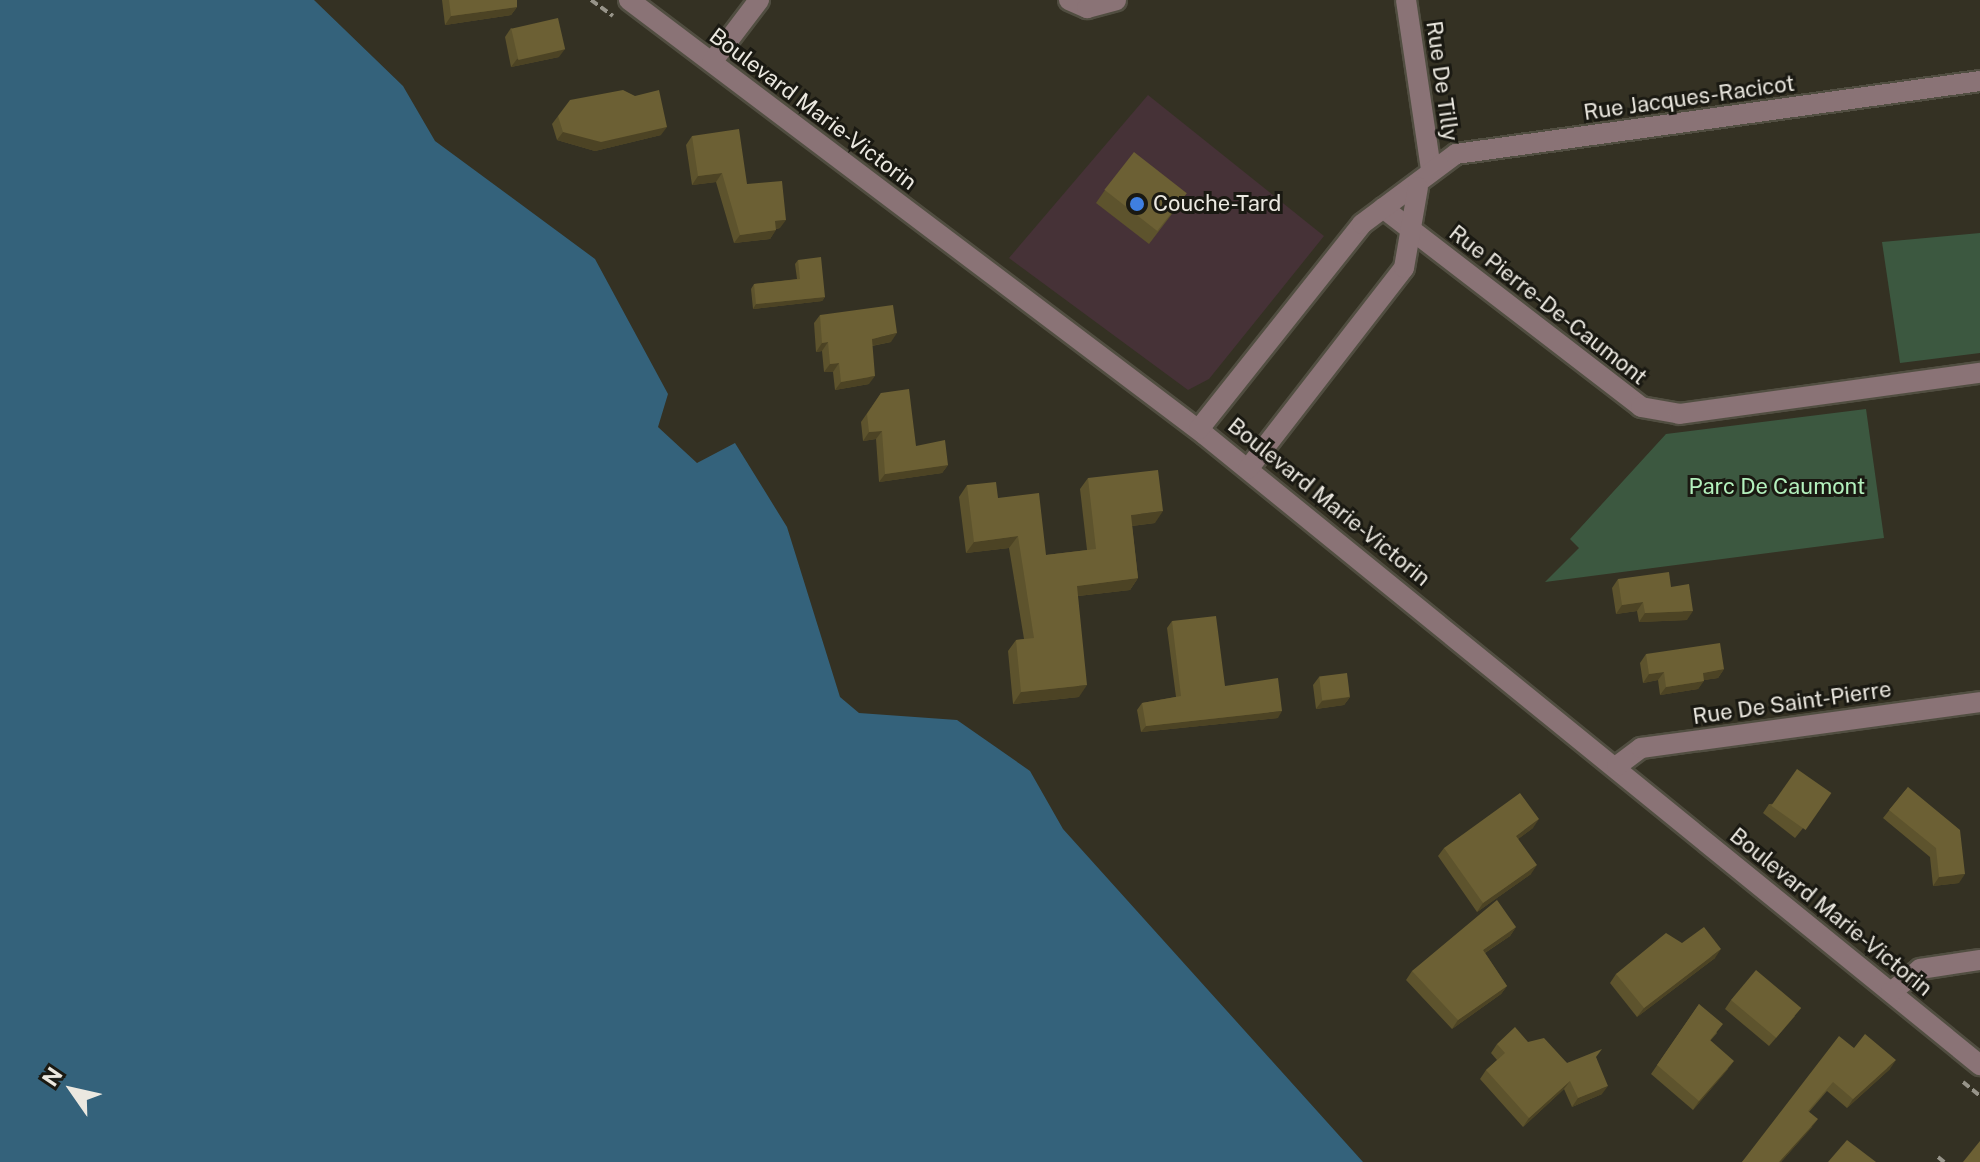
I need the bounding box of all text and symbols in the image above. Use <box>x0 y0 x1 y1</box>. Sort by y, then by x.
street label: Rue De Tilly <box>1420 19 1464 143</box>
street label: Boulevard Marie-Victorin <box>704 22 922 196</box>
street label: Rue Jacques-Racicot <box>1582 70 1796 126</box>
place label: Couche-Tard <box>1153 191 1281 217</box>
marker: Couche-Tard <box>1128 195 1146 213</box>
street label: Rue Pierre-De-Caumont <box>1444 220 1652 390</box>
street label: Boulevard Marie-Victorin <box>1223 412 1435 592</box>
park label: Parc De Caumont <box>1688 474 1866 500</box>
street label: Rue De Saint-Pierre <box>1691 676 1893 730</box>
street label: Boulevard Marie-Victorin <box>1725 822 1937 1002</box>
north arrow <box>32 1050 112 1130</box>
text: N <box>37 1062 68 1091</box>

